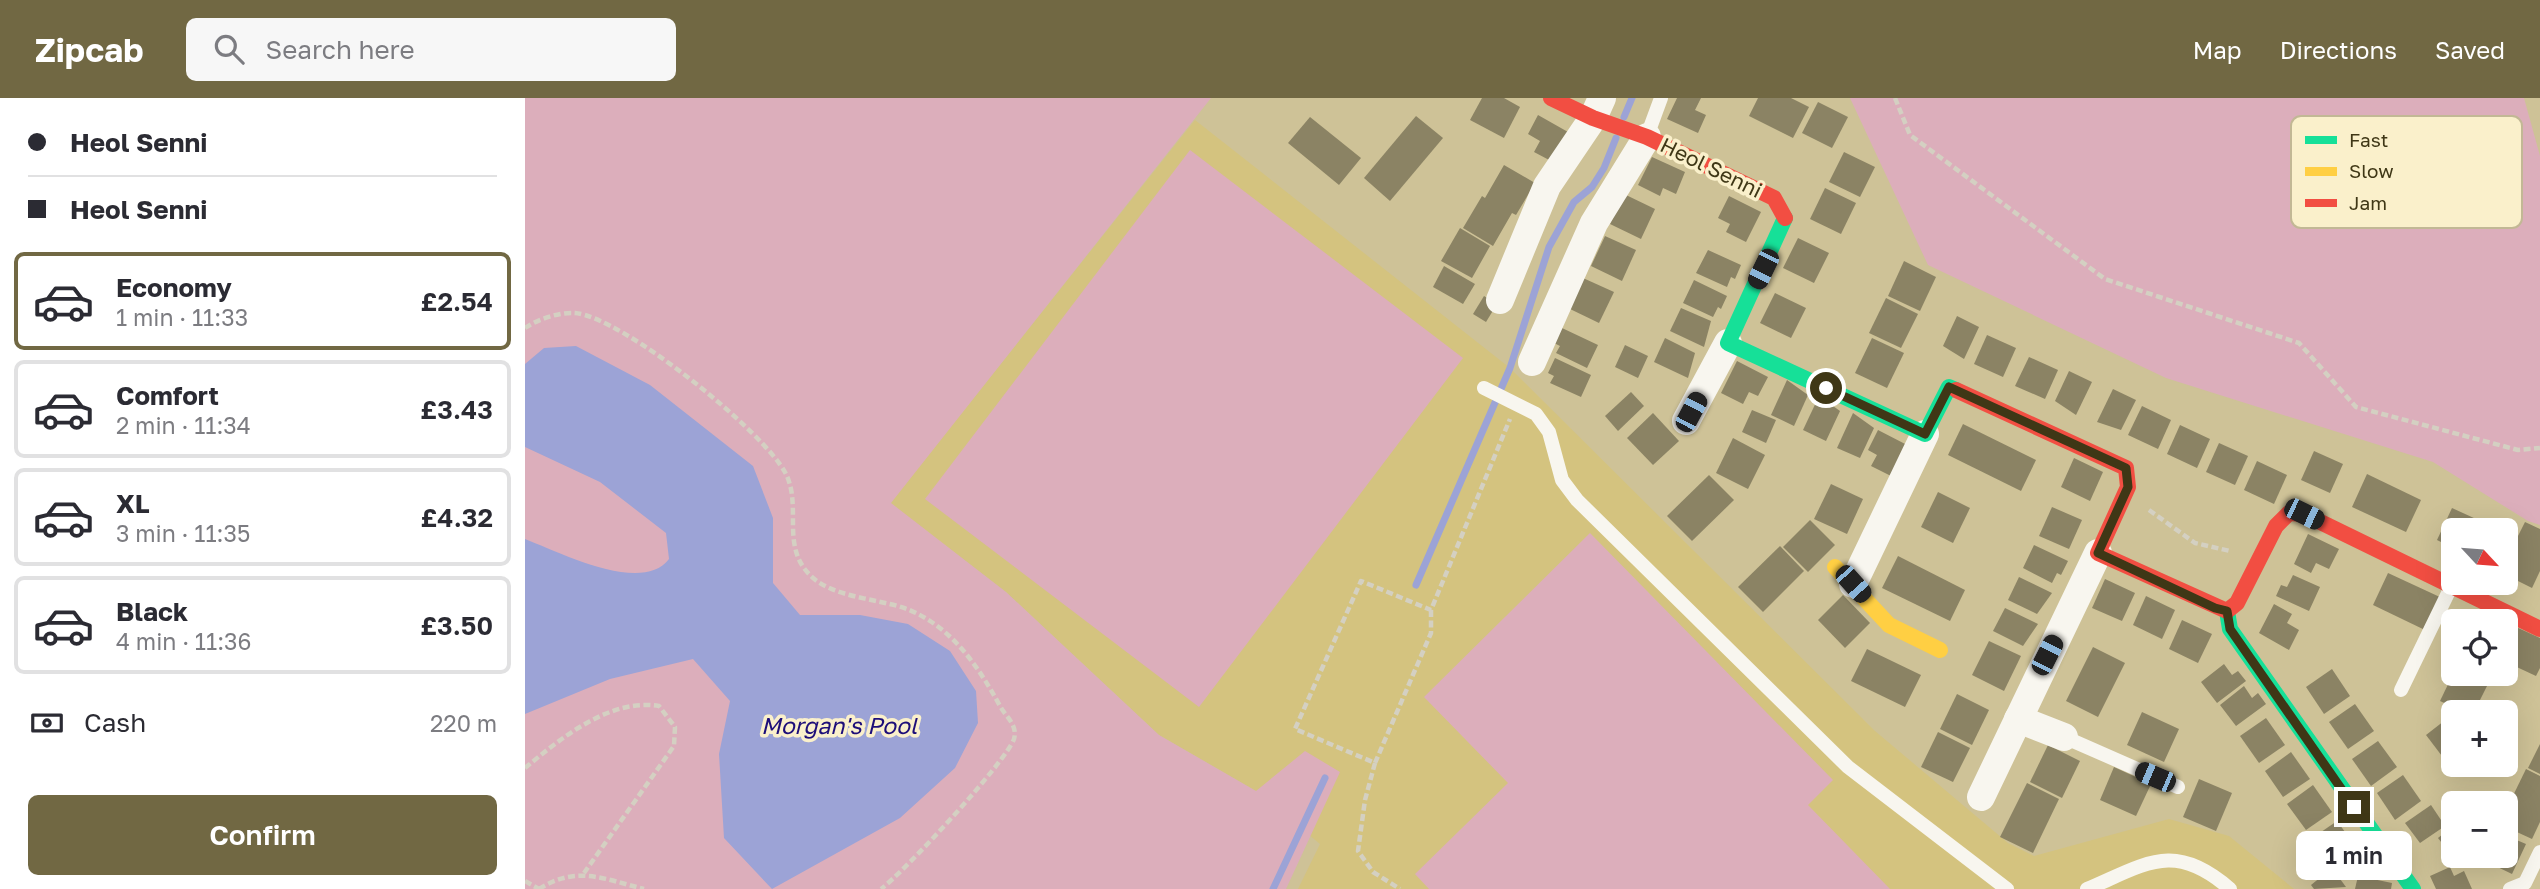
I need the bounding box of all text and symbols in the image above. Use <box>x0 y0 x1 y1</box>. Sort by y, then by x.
search box <box>186 18 676 81</box>
text: Zipcab <box>35 30 144 69</box>
icon: search <box>210 30 248 68</box>
text: Search here <box>266 34 415 65</box>
text: Map <box>2193 35 2242 64</box>
text: Directions <box>2280 35 2397 64</box>
text: Saved <box>2435 35 2505 64</box>
legend <box>2291 116 2522 228</box>
text: Heol Senni <box>70 127 207 158</box>
text: Fast <box>2349 128 2388 151</box>
street label: Heol Senni <box>1656 131 1766 203</box>
text: Slow <box>2349 159 2394 182</box>
text: Jam <box>2349 191 2387 214</box>
text: Heol Senni <box>70 194 207 225</box>
car <box>1745 246 1782 292</box>
icon: car <box>32 270 95 333</box>
text: Economy <box>116 272 232 303</box>
text: £2.54 <box>421 286 493 317</box>
text: 1 min · 11:33 <box>116 303 248 331</box>
route start <box>1810 372 1842 404</box>
icon: car <box>32 378 95 441</box>
text: Comfort <box>116 380 219 411</box>
car <box>1672 389 1711 435</box>
text: £3.43 <box>420 394 493 425</box>
text: 2 min · 11:34 <box>116 411 251 439</box>
icon: car <box>32 486 95 549</box>
text: XL <box>116 488 150 519</box>
car <box>2281 495 2328 533</box>
text: £4.32 <box>420 502 493 533</box>
north arrow <box>2441 518 2518 595</box>
map controls <box>2441 518 2518 868</box>
text: 3 min · 11:35 <box>116 519 250 547</box>
car <box>1832 561 1875 607</box>
icon: car <box>32 594 95 657</box>
text: Black <box>116 596 188 627</box>
button: locate <box>2441 609 2518 686</box>
text: £3.50 <box>420 610 493 641</box>
text: 4 min · 11:36 <box>116 627 251 655</box>
car <box>2029 632 2066 678</box>
button: + <box>2441 700 2518 777</box>
icon: cash <box>28 704 66 742</box>
text: Cash <box>84 707 146 738</box>
text: 220 m <box>430 709 497 737</box>
water label: Morgan's Pool <box>761 711 919 739</box>
car <box>2132 759 2179 795</box>
route end <box>2338 791 2370 823</box>
button: − <box>2441 791 2518 868</box>
button: Confirm <box>28 795 497 875</box>
callout: 1 min <box>2296 832 2412 880</box>
text: 1 min <box>2325 841 2383 869</box>

